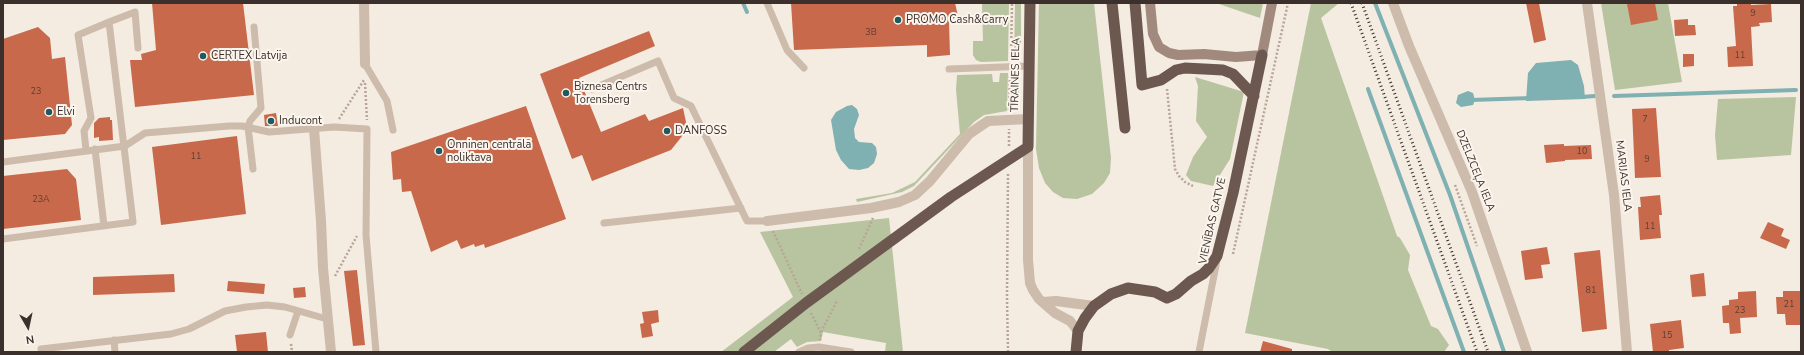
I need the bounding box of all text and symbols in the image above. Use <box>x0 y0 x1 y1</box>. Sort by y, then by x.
house number: 9 <box>1750 9 1756 19</box>
place label: PROMO Cash&Carry <box>906 13 1008 27</box>
marker: PROMO Cash&Carry <box>893 15 903 25</box>
house number: 3B <box>865 28 877 38</box>
street label: TĪRAINES IELA <box>1009 38 1023 112</box>
place label: CERTEX Latvija <box>211 49 287 63</box>
marker: CERTEX Latvija <box>198 51 208 61</box>
house number: 11 <box>1735 51 1745 61</box>
place label: Biznesa Centrs Torensberg <box>574 80 647 106</box>
house number: 23 <box>31 87 41 97</box>
marker: Biznesa Centrs Torensberg <box>561 88 571 98</box>
place label: Elvi <box>57 105 75 119</box>
marker: Elvi <box>44 107 54 117</box>
place label: Inducont <box>279 114 322 128</box>
house number: 7 <box>1642 115 1648 125</box>
marker: Inducont <box>266 116 276 126</box>
place label: DANFOSS <box>675 124 727 138</box>
marker: DANFOSS <box>662 126 672 136</box>
street label: DZELZCEĻA IELA <box>1453 128 1497 214</box>
place label: Onninen centrālā noliktava <box>447 138 531 164</box>
street label: MARIJAS IELA <box>1612 140 1634 212</box>
marker: Onninen centrālā noliktava <box>434 146 444 156</box>
house number: 10 <box>1577 147 1587 157</box>
house number: 11 <box>191 152 201 162</box>
house number: 9 <box>1644 155 1650 165</box>
street label: VIENĪBAS GATVE <box>1197 176 1229 266</box>
house number: 23A <box>32 195 50 205</box>
house number: 11 <box>1645 222 1655 232</box>
house number: 81 <box>1586 286 1596 296</box>
house number: 21 <box>1784 300 1794 310</box>
house number: 23 <box>1735 306 1745 316</box>
north arrow <box>8 307 48 347</box>
text: N <box>25 331 35 347</box>
house number: 15 <box>1662 331 1672 341</box>

